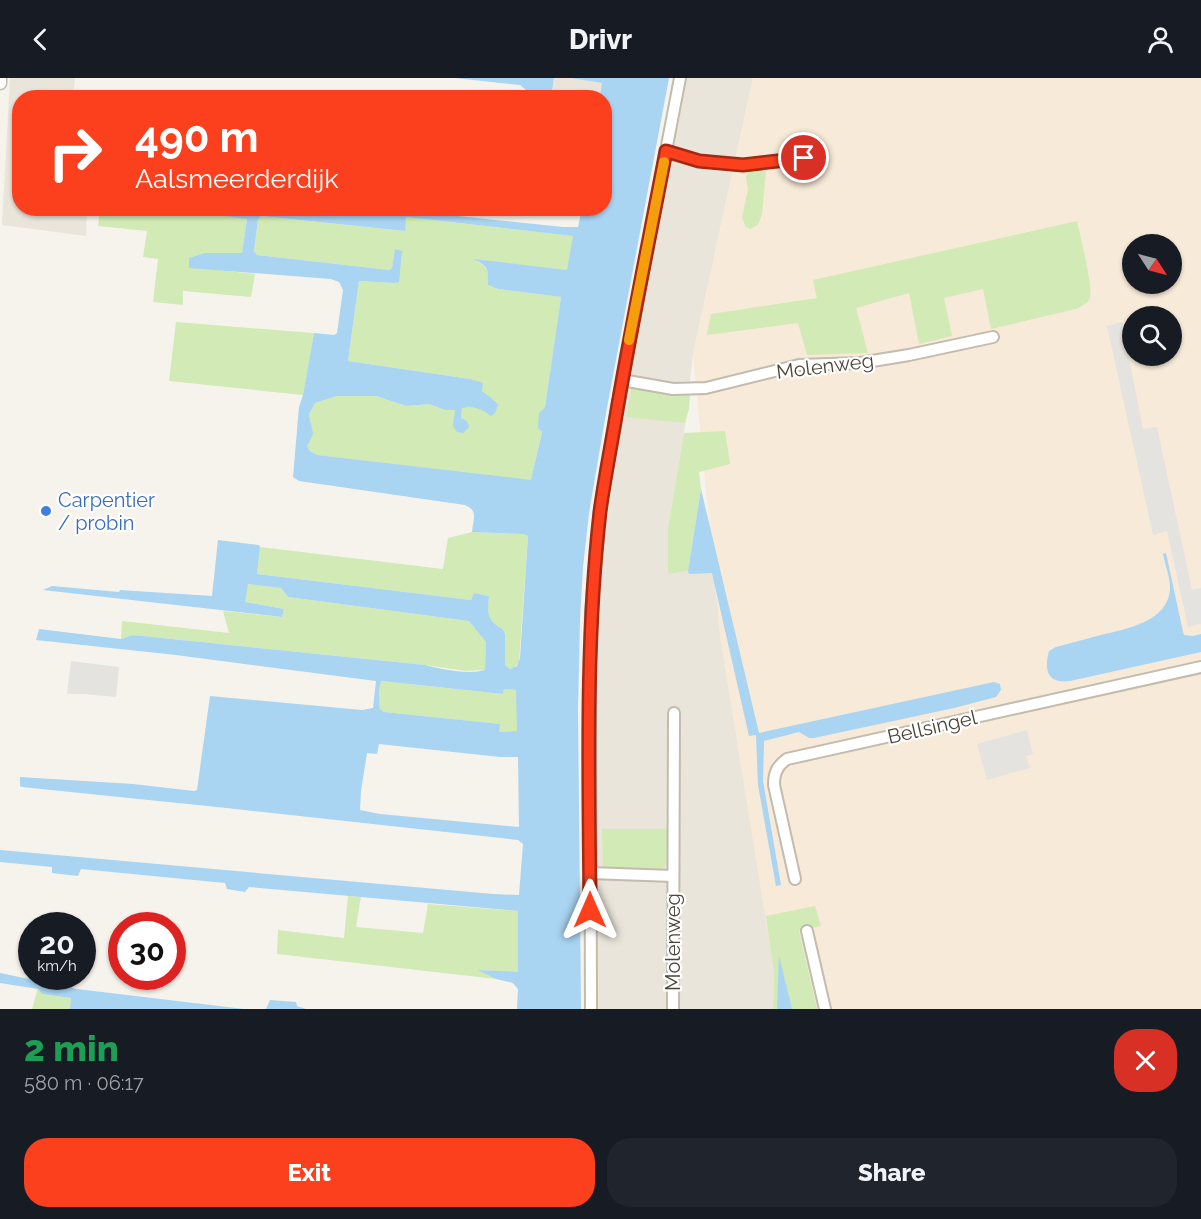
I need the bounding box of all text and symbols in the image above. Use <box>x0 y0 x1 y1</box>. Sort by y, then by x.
icon: back <box>24 23 57 56</box>
icon: person <box>1144 23 1177 56</box>
text: Drivr <box>569 24 632 55</box>
text: 490 m <box>135 113 259 162</box>
icon: right <box>36 114 114 192</box>
pin <box>778 132 829 183</box>
icon: arrive <box>787 141 820 174</box>
text: Aalsmeerderdijk <box>135 163 339 194</box>
north arrow <box>1122 234 1182 294</box>
map controls <box>1122 234 1182 366</box>
button: search <box>1122 306 1182 366</box>
street label: Molenweg <box>775 348 875 384</box>
place label: Carpentier / probin <box>58 488 155 535</box>
marker: Carpentier / probin <box>39 504 53 518</box>
street label: Bellsingel <box>885 705 980 749</box>
position arrow <box>558 878 622 942</box>
street label: Molenweg <box>661 893 685 991</box>
speed limit sign: 30 <box>108 912 186 990</box>
text: 20 <box>39 926 75 961</box>
text: km/h <box>37 957 77 975</box>
text: 2 min <box>24 1027 119 1069</box>
button: close <box>1114 1029 1177 1092</box>
text: 580 m · 06:17 <box>24 1071 144 1095</box>
button: Exit <box>24 1138 595 1207</box>
button: Share <box>607 1138 1177 1207</box>

